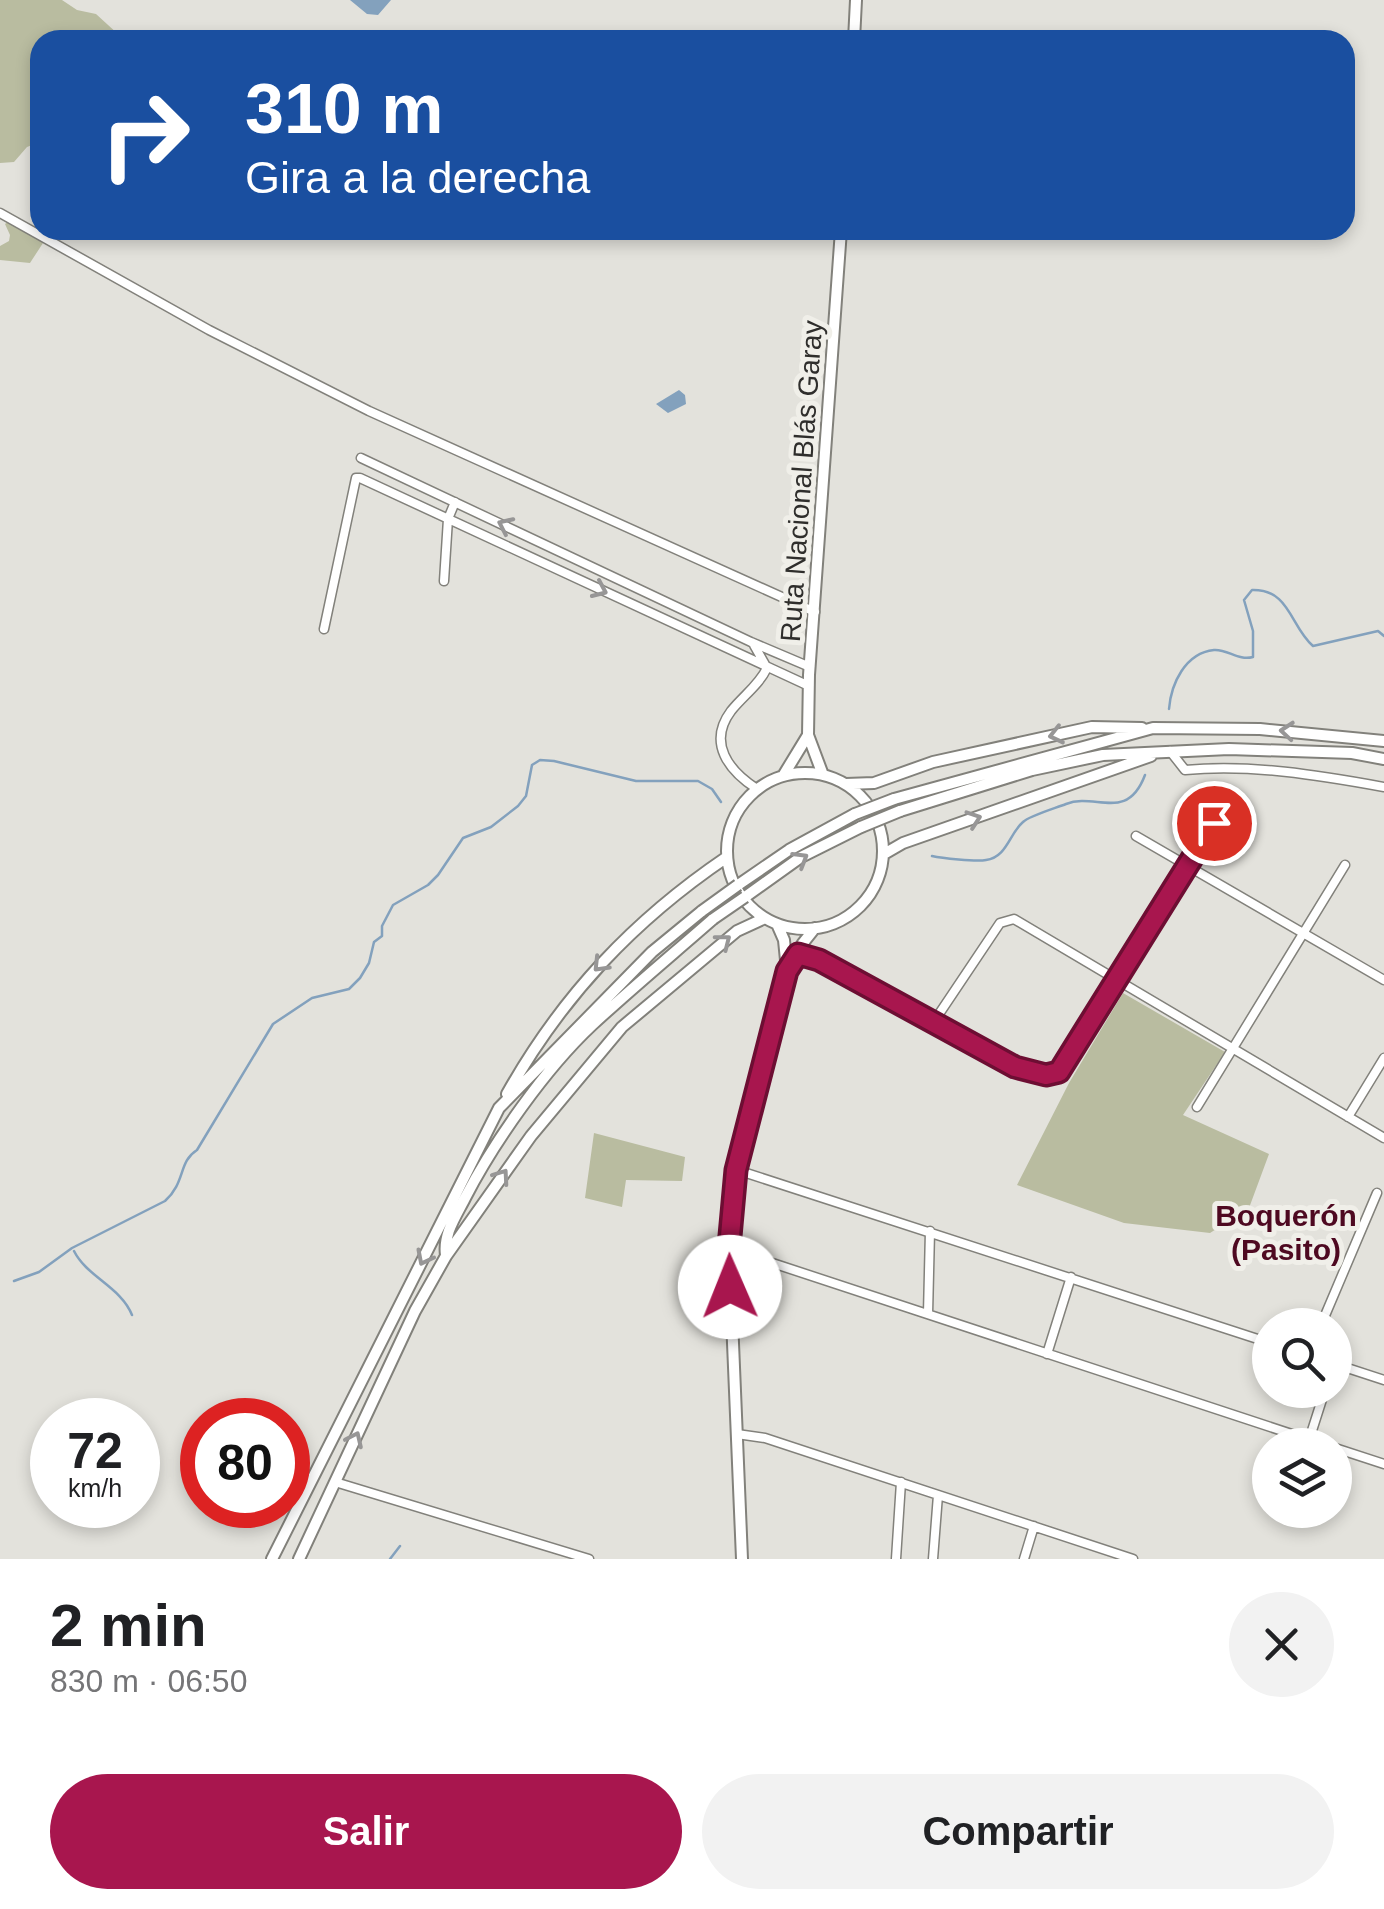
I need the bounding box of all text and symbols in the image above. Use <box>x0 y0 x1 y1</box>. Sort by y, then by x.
icon: right <box>80 70 210 200</box>
text: 310 m <box>245 70 443 148</box>
text: Gira a la derecha <box>245 152 590 203</box>
street label: Ruta Nacional Blás Garay <box>775 319 828 643</box>
one-way arrow <box>497 518 515 538</box>
one-way arrow <box>590 578 608 598</box>
one-way arrow <box>1279 720 1295 742</box>
one-way arrow <box>1048 723 1065 744</box>
pin <box>1172 781 1257 866</box>
icon: arrive <box>1187 796 1242 851</box>
one-way arrow <box>965 810 982 830</box>
one-way arrow <box>790 852 808 871</box>
one-way arrow <box>713 936 731 953</box>
one-way arrow <box>593 953 611 971</box>
one-way arrow <box>490 1169 508 1188</box>
district label: Boquerón (Pasito) <box>1215 1199 1357 1266</box>
position arrow <box>678 1235 782 1339</box>
one-way arrow <box>417 1247 436 1265</box>
map controls <box>1252 1308 1352 1528</box>
button: search <box>1252 1308 1352 1408</box>
speed limit sign: 80 <box>180 1398 310 1528</box>
text: 72 <box>67 1423 123 1479</box>
button: layers <box>1252 1428 1352 1528</box>
one-way arrow <box>343 1431 363 1449</box>
text: km/h <box>68 1474 122 1502</box>
text: 2 min <box>50 1592 207 1659</box>
button: close <box>1229 1592 1334 1697</box>
text: 830 m · 06:50 <box>50 1663 247 1699</box>
button: Salir <box>50 1774 682 1889</box>
button: Compartir <box>702 1774 1334 1889</box>

